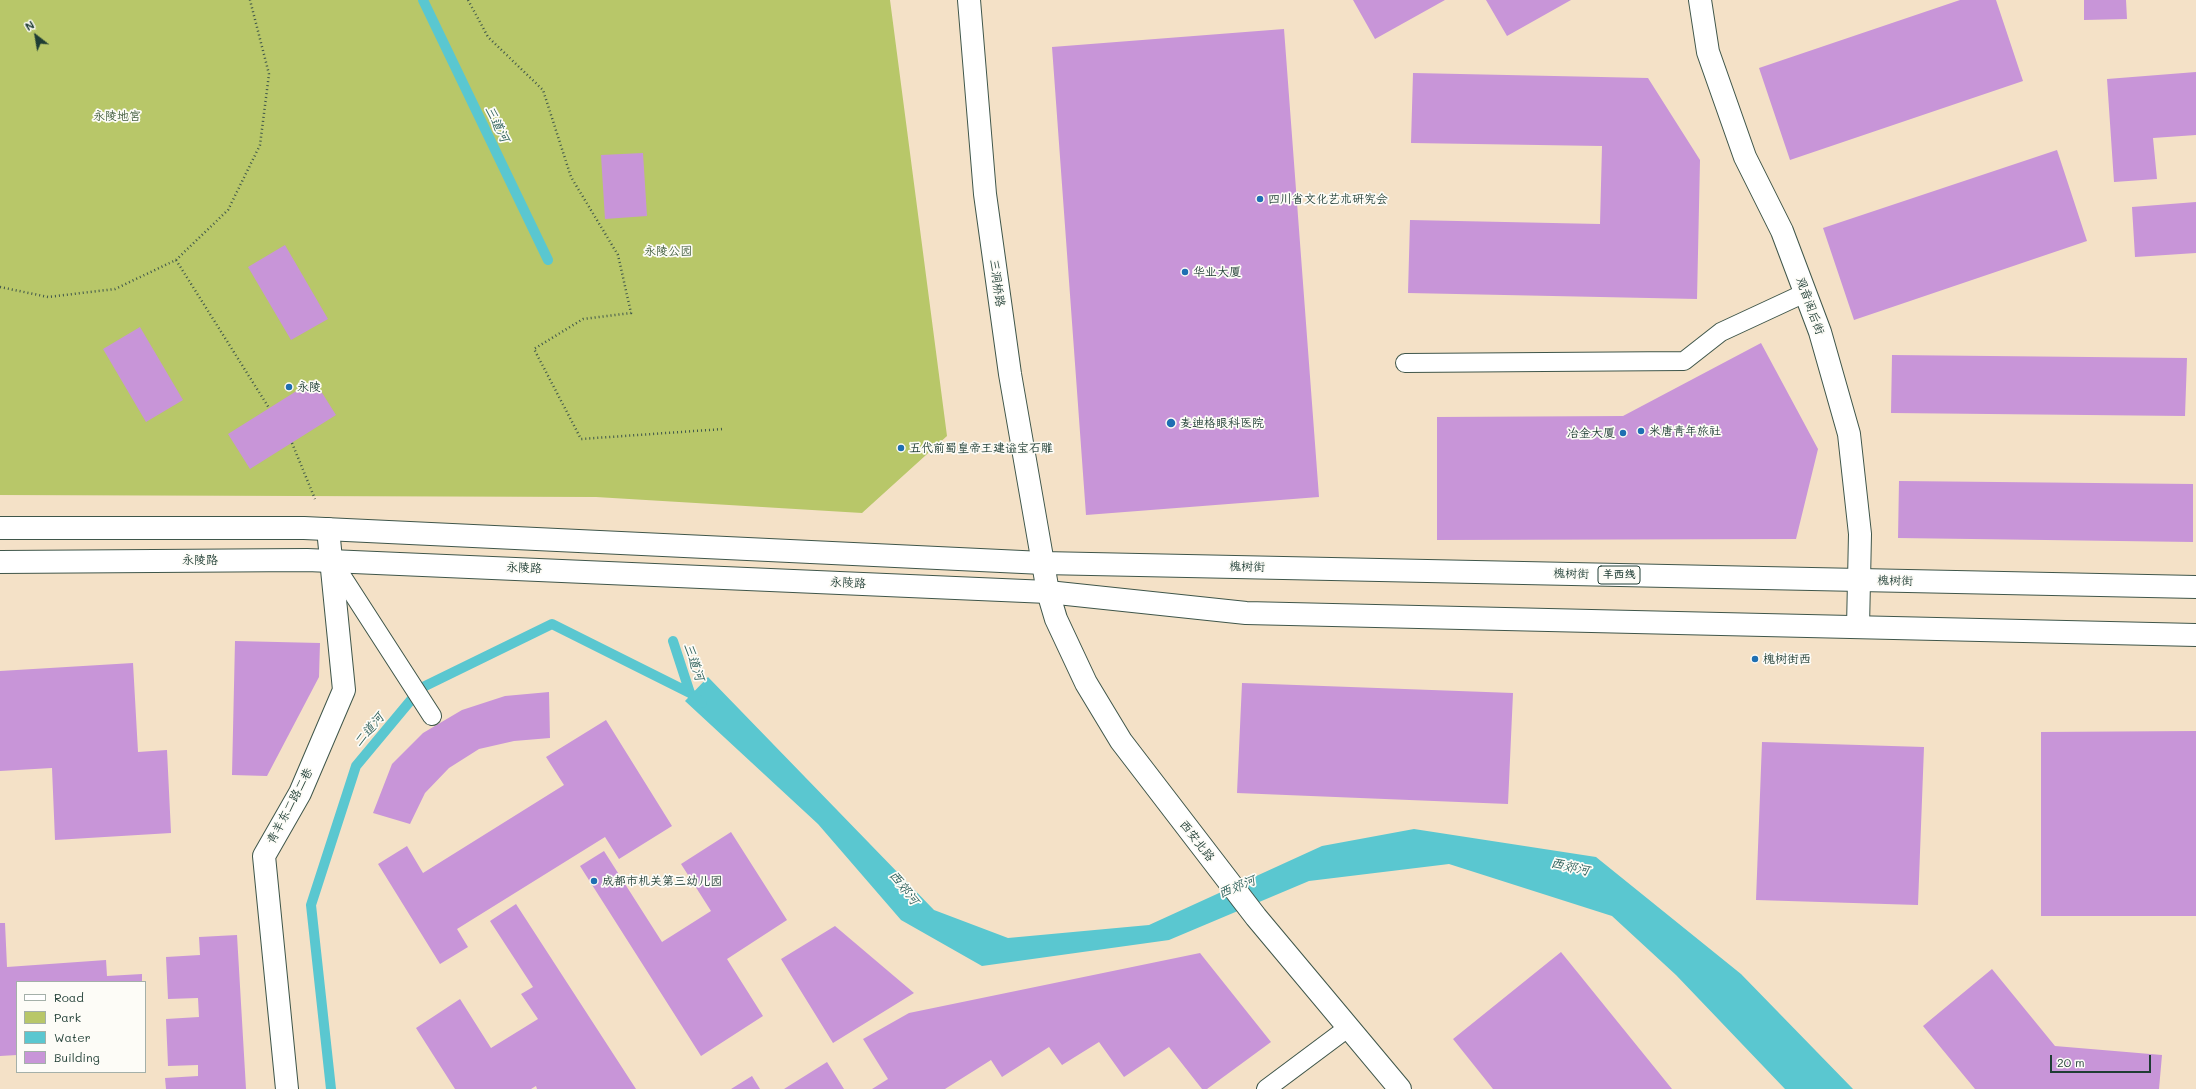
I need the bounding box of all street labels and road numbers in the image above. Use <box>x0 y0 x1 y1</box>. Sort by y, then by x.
street label: 三洞桥路 <box>987 258 1007 308</box>
street label: 观音阁后街 <box>1793 275 1827 337</box>
street label: 永陵路 <box>182 553 218 567</box>
street label: 槐树街 <box>1229 559 1265 575</box>
street label: 永陵路 <box>506 560 542 576</box>
street label: 槐树街 <box>1553 566 1589 582</box>
road number: 羊西线 <box>1598 566 1640 584</box>
street label: 槐树街 <box>1877 573 1913 589</box>
street label: 永陵路 <box>830 575 866 591</box>
street label: 青羊东二路二巷 <box>264 766 316 846</box>
street label: 西安北路 <box>1177 818 1217 864</box>

